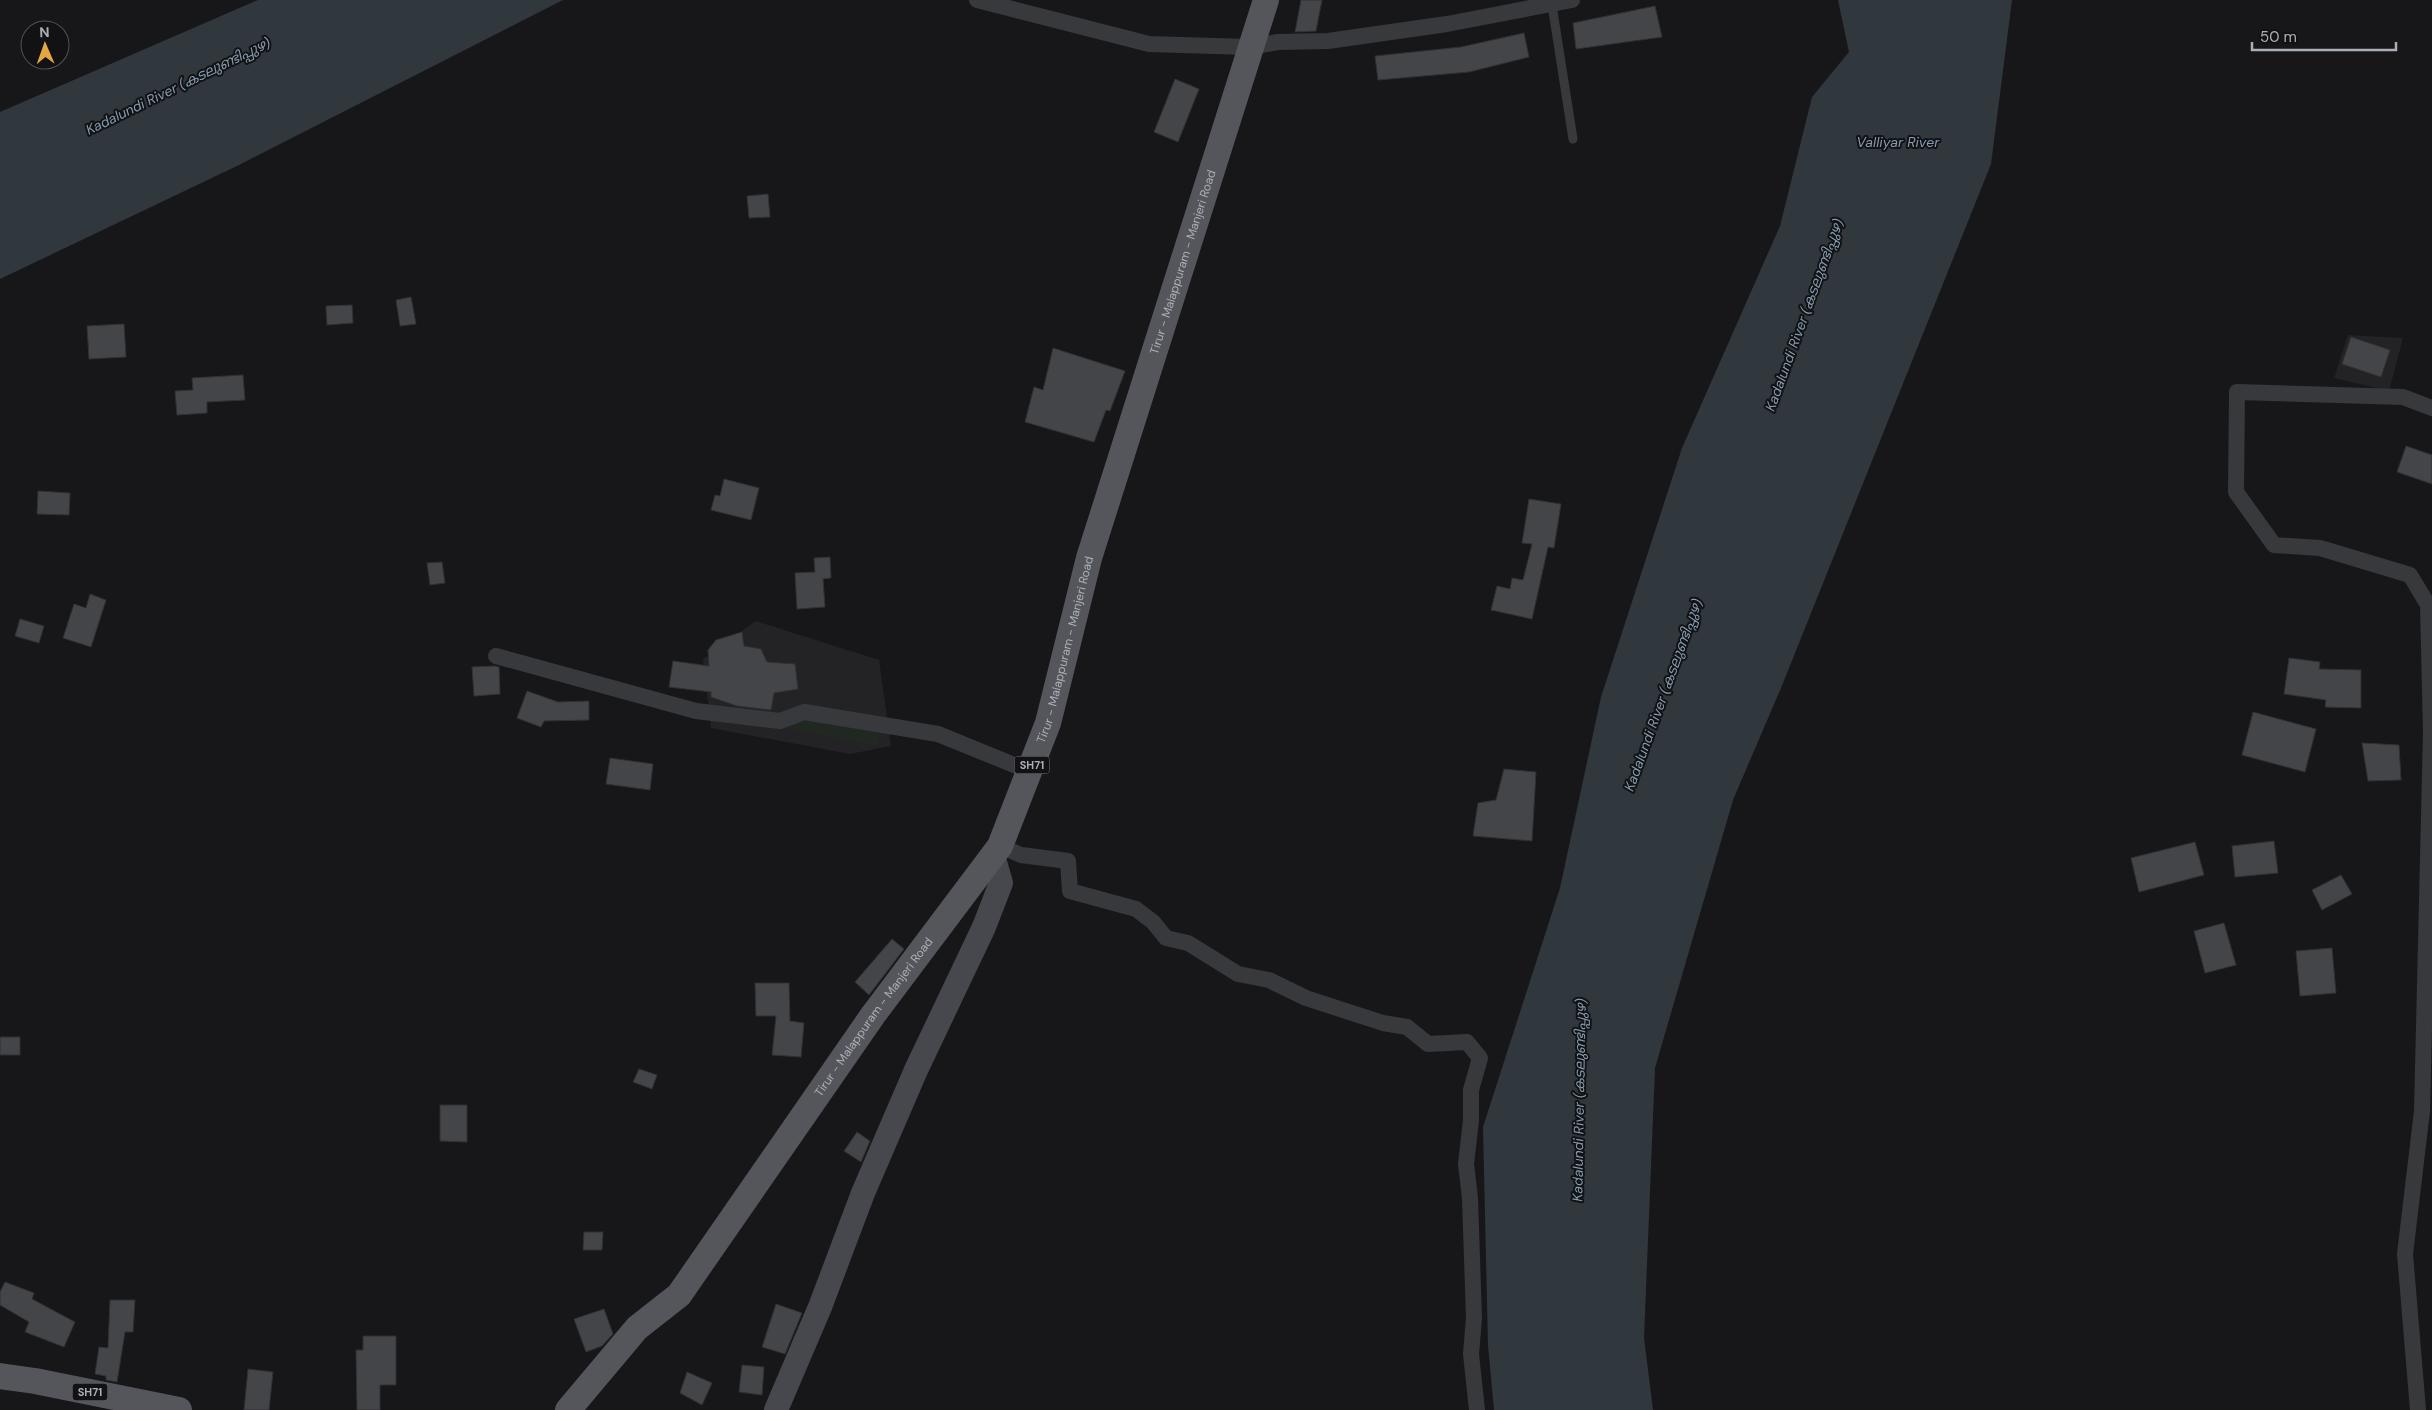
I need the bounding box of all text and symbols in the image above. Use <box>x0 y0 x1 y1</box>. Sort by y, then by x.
north arrow <box>20 20 70 70</box>
scale bar <box>2252 20 2396 52</box>
text: N <box>39 23 50 41</box>
text: 50 m <box>2260 27 2297 47</box>
water label: Kadalundi River (കടലുണ്ടിപ്പുഴ) <box>83 33 274 140</box>
water label: Valliyar River <box>1857 133 1940 151</box>
street label: Tirur - Malappuram - Manjeri Road <box>1146 168 1220 356</box>
water label: Kadalundi River (കടലുണ്ടിപ്പുഴ) <box>1761 216 1848 414</box>
street label: Tirur - Malappuram - Manjeri Road <box>1033 555 1097 745</box>
water label: Kadalundi River (കടലുണ്ടിപ്പുഴ) <box>1620 596 1707 794</box>
road number: SH71 <box>1014 756 1050 774</box>
street label: Tirur - Malappuram - Manjeri Road <box>811 934 936 1100</box>
water label: Kadalundi River (കടലുണ്ടിപ്പുഴ) <box>1568 998 1591 1202</box>
road number: SH71 <box>72 1384 108 1400</box>

